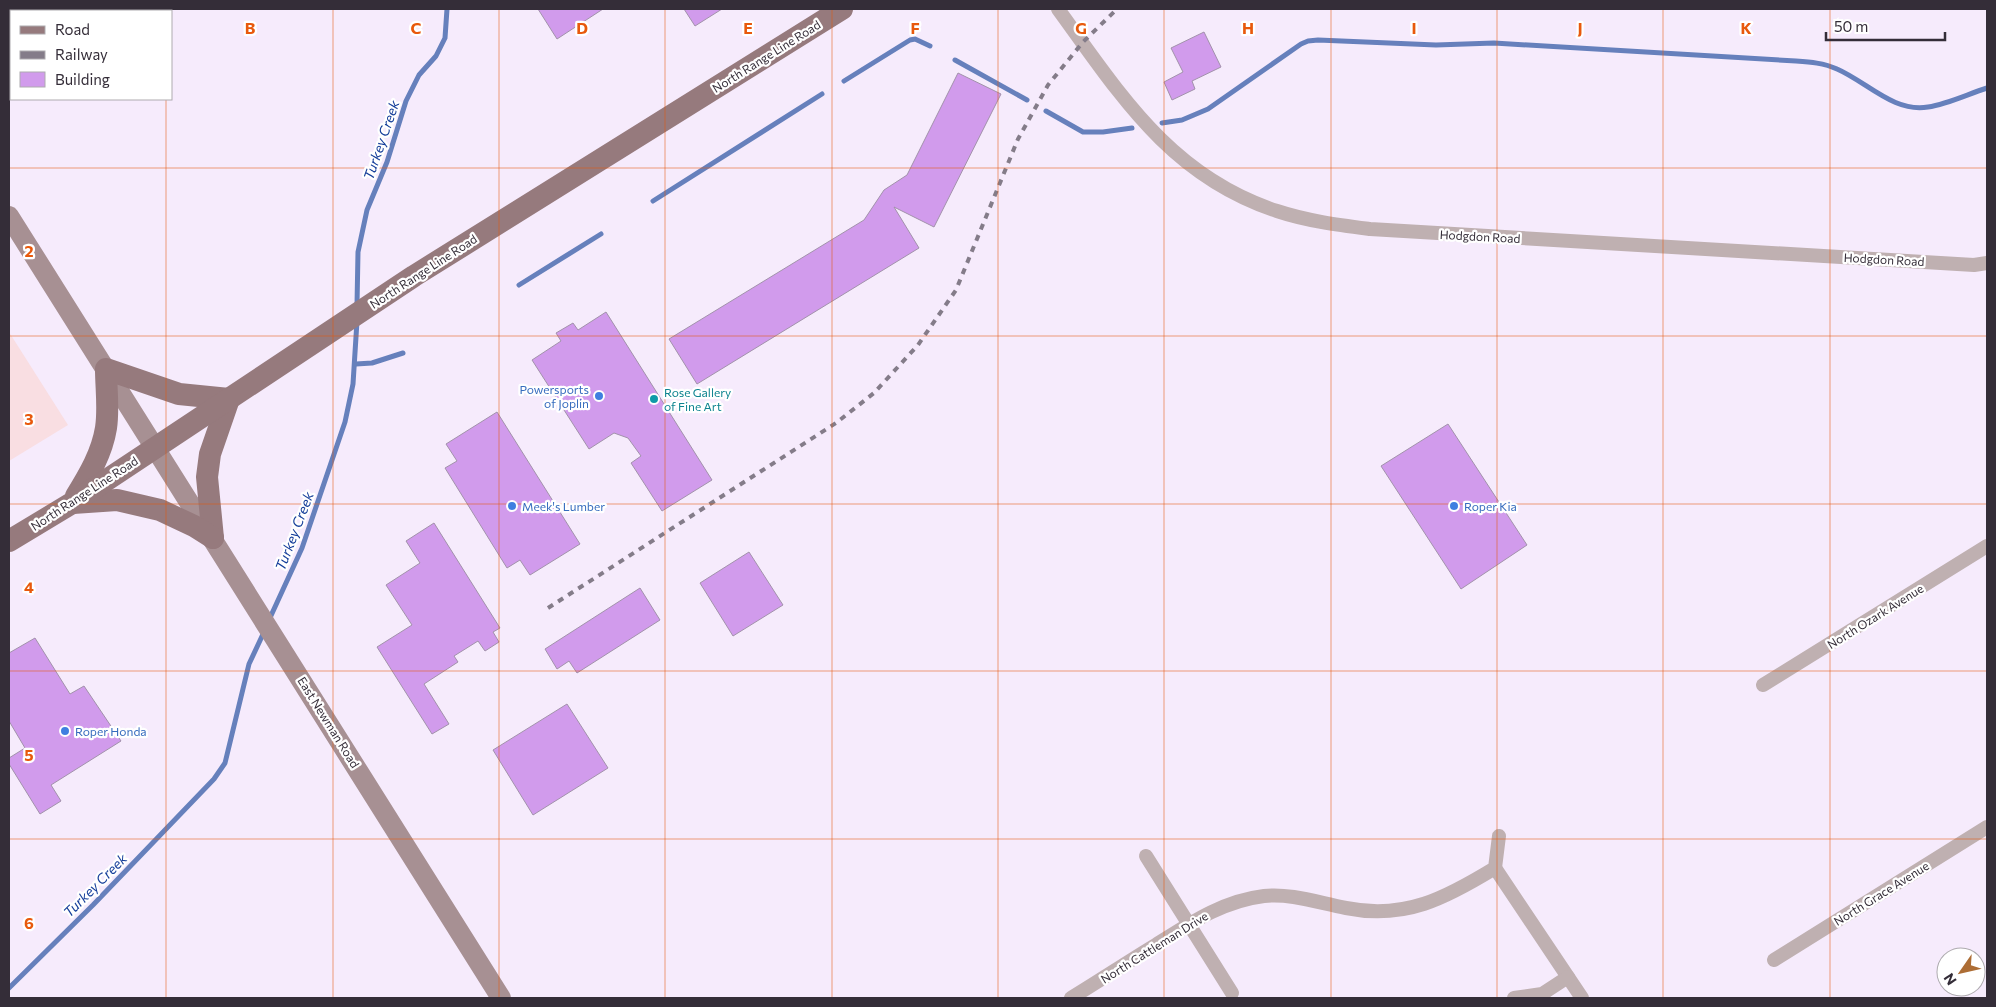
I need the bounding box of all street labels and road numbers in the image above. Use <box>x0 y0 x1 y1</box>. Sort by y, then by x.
street label: North Range Line Road <box>709 17 823 95</box>
street label: Hodgdon Road <box>1439 227 1521 245</box>
street label: North Range Line Road <box>367 231 479 311</box>
street label: Hodgdon Road <box>1843 250 1925 268</box>
street label: North Range Line Road <box>28 453 140 533</box>
street label: North Ozark Avenue <box>1824 581 1926 651</box>
street label: East Newman Road <box>295 674 363 770</box>
street label: North Grace Avenue <box>1831 858 1931 928</box>
street label: North Cattleman Drive <box>1098 908 1210 986</box>

